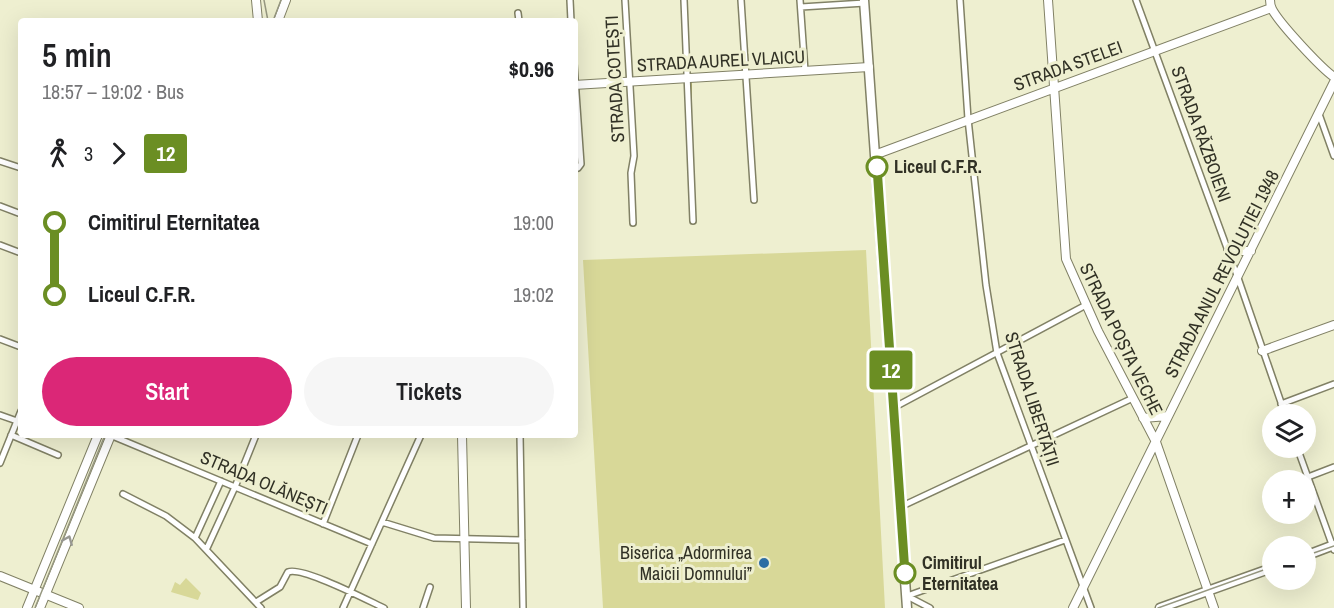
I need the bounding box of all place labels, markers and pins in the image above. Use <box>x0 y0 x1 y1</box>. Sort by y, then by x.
place label: Liceul C.F.R. <box>894 154 982 179</box>
marker: Liceul C.F.R. <box>866 156 888 178</box>
place label: Biserica „Adormirea Maicii Domnului” <box>620 540 752 586</box>
place label: Cimitirul Eternitatea <box>922 550 999 596</box>
marker: Biserica „Adormirea Maicii Domnului” <box>757 556 771 570</box>
marker: Cimitirul Eternitatea <box>894 562 916 584</box>

